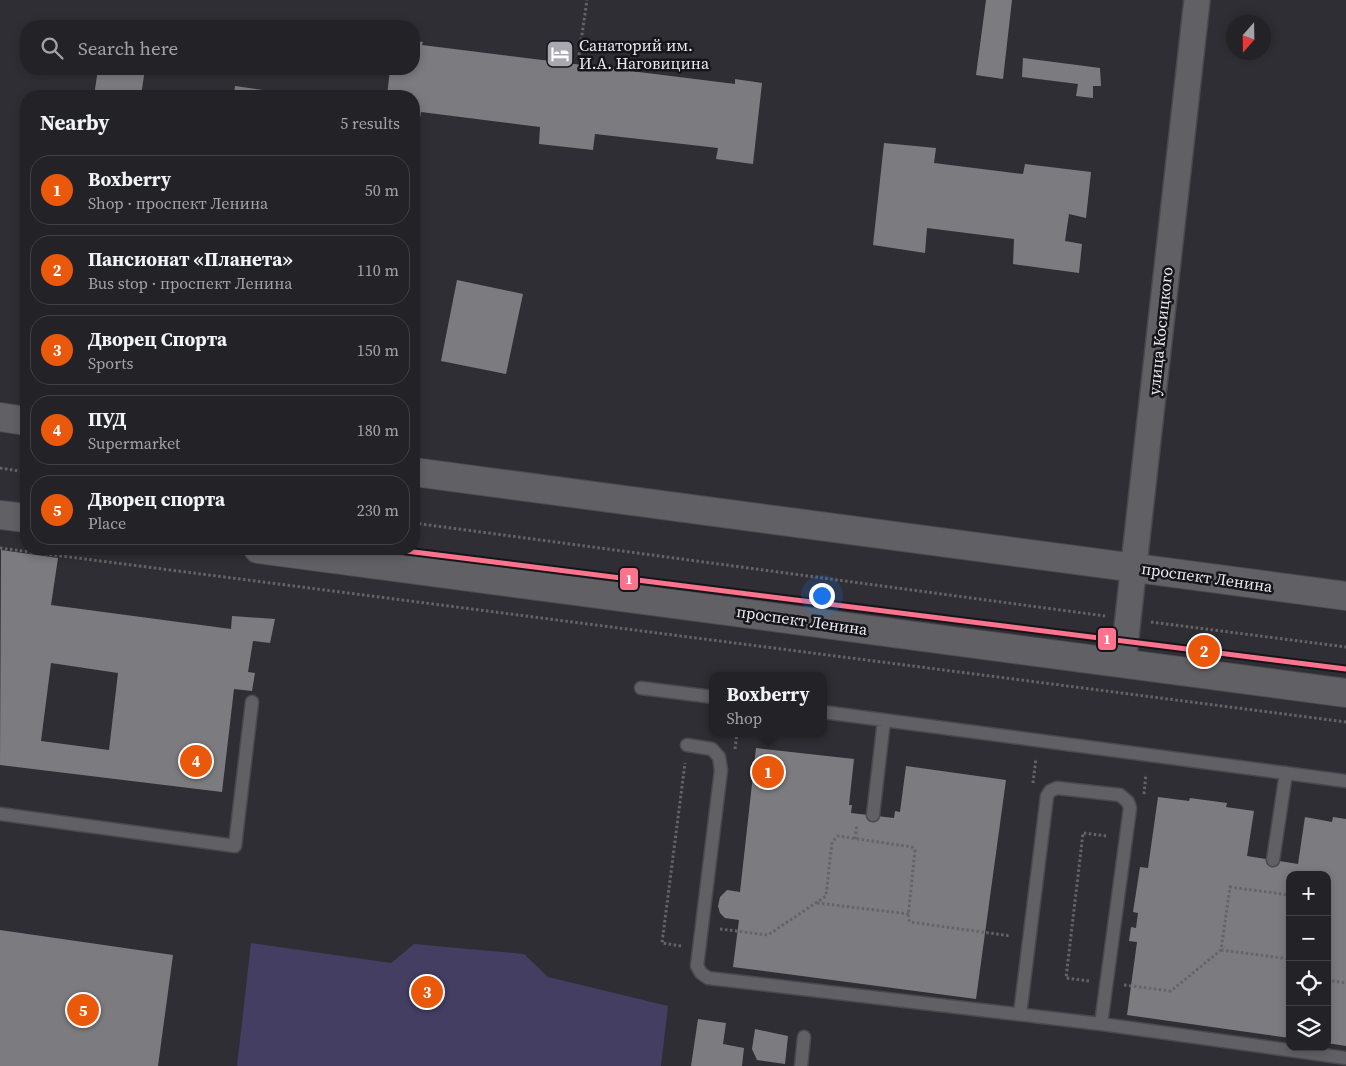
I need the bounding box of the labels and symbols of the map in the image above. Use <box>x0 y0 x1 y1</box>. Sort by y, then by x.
north arrow <box>1226 15 1271 60</box>
place label: Санаторий им. И.А. Наговицина <box>579 34 710 74</box>
hotel icon: Санаторий им. И.А. Наговицина <box>545 39 575 69</box>
street label: улица Косицкого <box>1142 266 1178 396</box>
street label: проспект Ленина <box>1140 557 1275 597</box>
line badge: 1 <box>619 567 639 591</box>
text: 1 <box>625 569 633 589</box>
your location <box>809 583 835 609</box>
street label: проспект Ленина <box>735 600 870 640</box>
line badge: 1 <box>1097 627 1117 651</box>
text: 1 <box>1103 629 1111 649</box>
pin: 2 <box>1188 632 1220 670</box>
pin: 4 <box>180 742 212 780</box>
pin: 1 <box>752 753 784 791</box>
pin: 3 <box>411 973 443 1011</box>
pin: 5 <box>67 991 99 1029</box>

